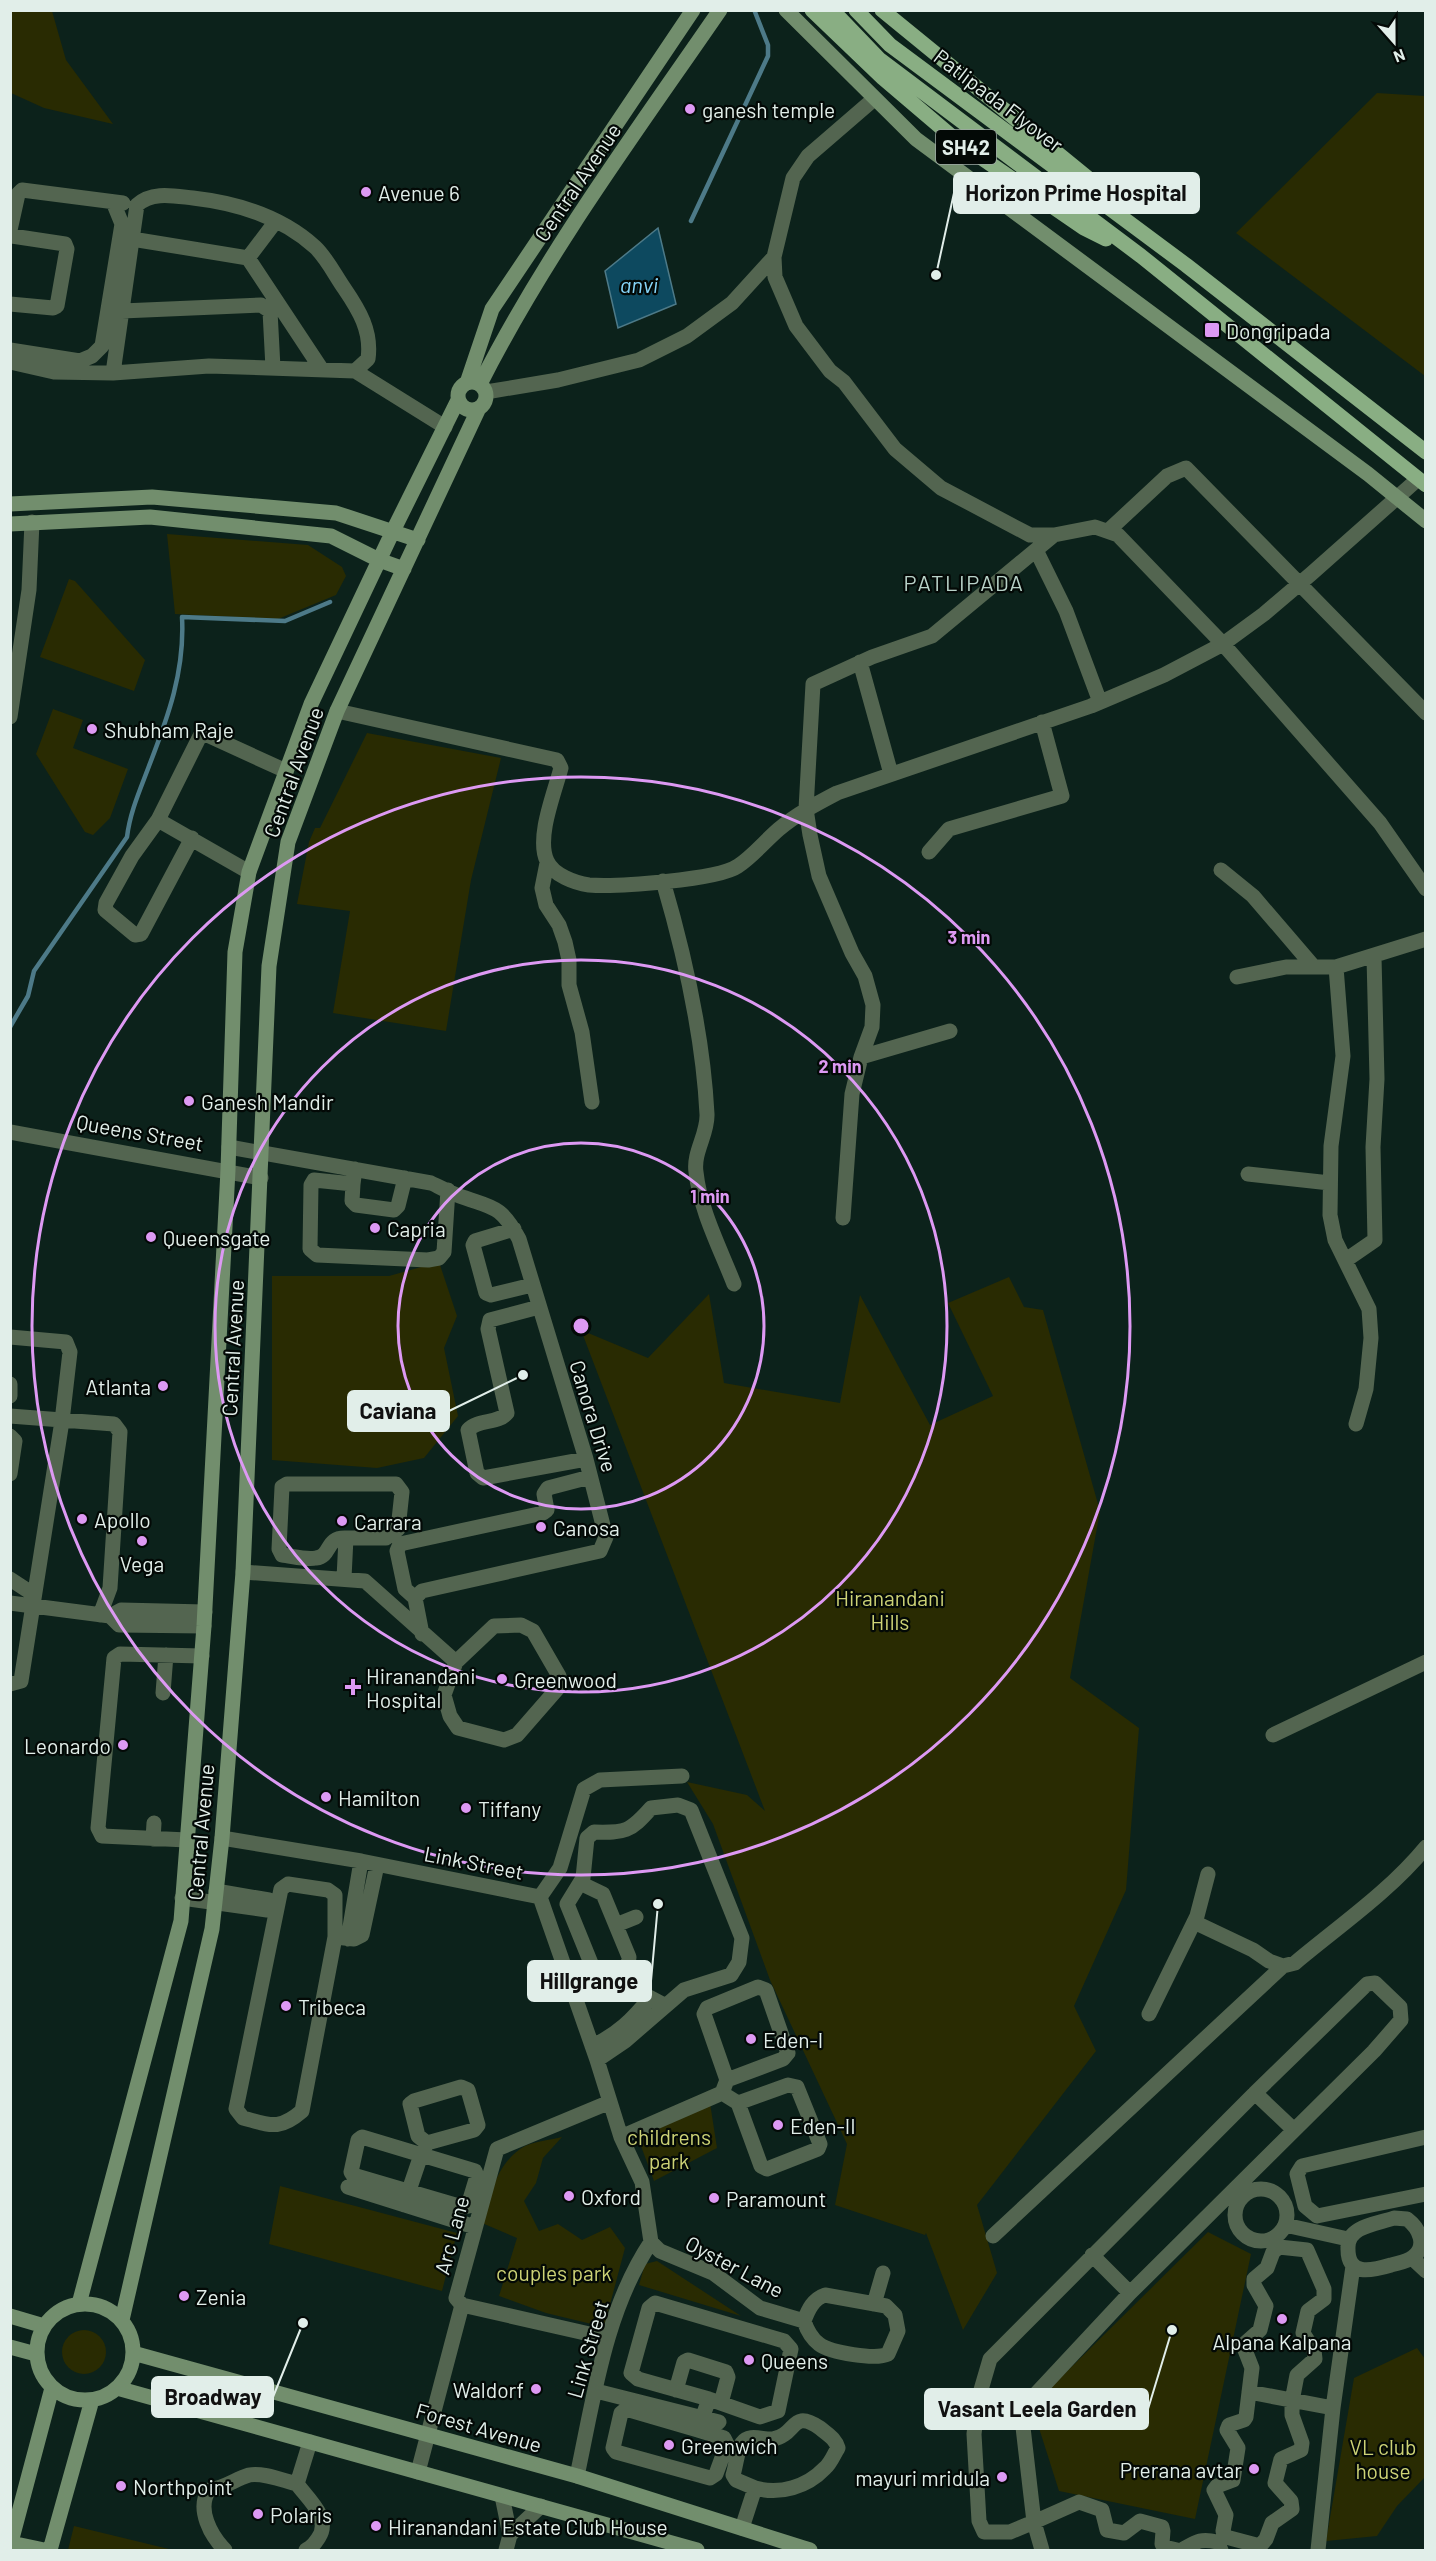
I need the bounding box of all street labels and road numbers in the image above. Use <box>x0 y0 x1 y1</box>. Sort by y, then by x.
street label: Patlipada Flyover <box>930 43 1069 157</box>
street label: Central Avenue <box>528 118 626 246</box>
road number: SH42 <box>936 130 996 164</box>
street label: Central Avenue <box>258 703 328 841</box>
street label: Queens Street <box>74 1109 206 1155</box>
street label: Central Avenue <box>216 1279 248 1417</box>
street label: Canora Drive <box>565 1357 623 1475</box>
street label: Central Avenue <box>182 1763 218 1901</box>
street label: Link Street <box>422 1840 526 1884</box>
street label: Arc Lane <box>429 2193 473 2277</box>
street label: Oyster Lane <box>682 2230 788 2302</box>
street label: Link Street <box>561 2297 613 2401</box>
street label: Forest Avenue <box>413 2397 545 2457</box>

